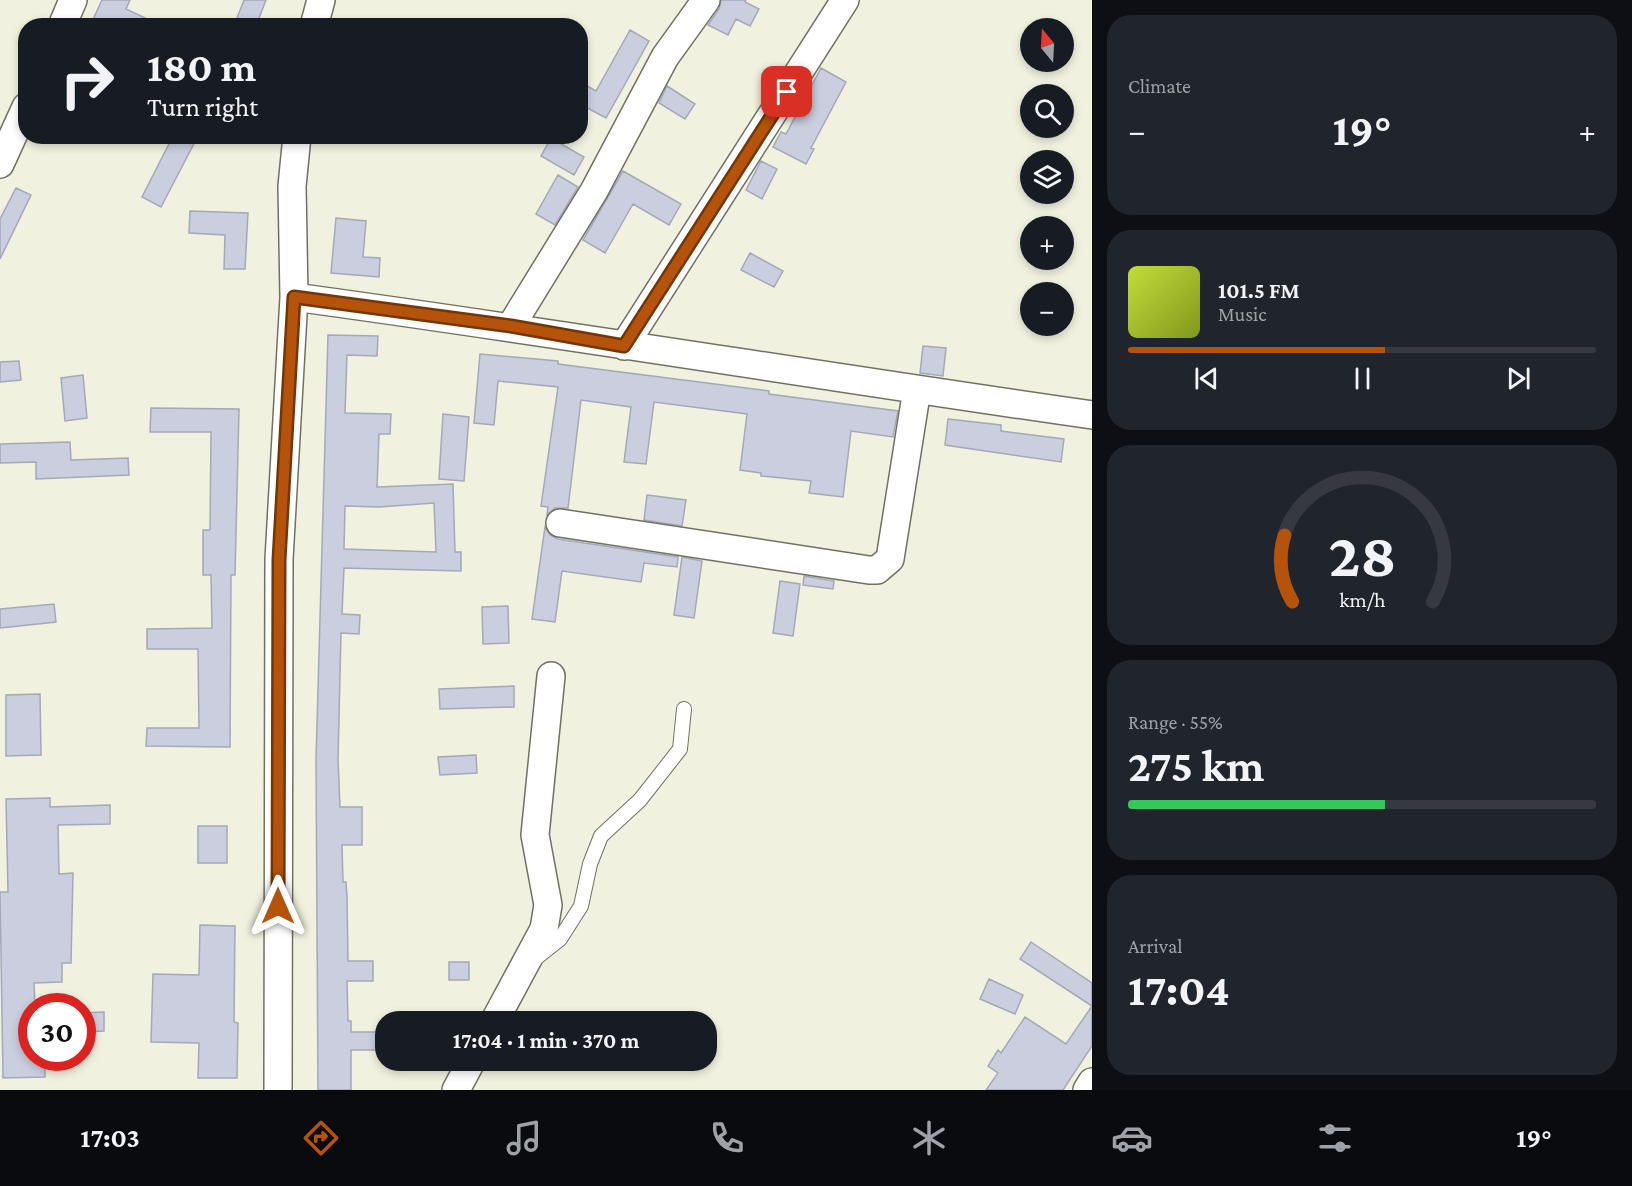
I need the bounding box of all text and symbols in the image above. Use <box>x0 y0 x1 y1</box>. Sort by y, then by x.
north arrow <box>1020 18 1074 72</box>
map controls <box>1020 18 1074 336</box>
icon: right <box>48 42 126 120</box>
text: 180 m <box>147 43 256 90</box>
pin <box>761 66 812 117</box>
icon: arrive <box>770 75 803 108</box>
text: Climate <box>1128 75 1191 97</box>
button: search <box>1020 84 1074 138</box>
text: Turn right <box>147 92 258 122</box>
text: 19° <box>1333 105 1391 155</box>
text: − <box>1128 112 1145 149</box>
text: + <box>1579 112 1596 149</box>
button: layers <box>1020 150 1074 204</box>
button: + <box>1020 216 1074 270</box>
text: 101.5 FM <box>1218 278 1300 303</box>
button: − <box>1020 282 1074 336</box>
text: Music <box>1218 303 1267 325</box>
icon: previous <box>1190 362 1223 395</box>
icon: pause <box>1346 362 1379 395</box>
icon: next <box>1502 362 1535 395</box>
text: 28 <box>1328 520 1396 589</box>
text: km/h <box>1339 588 1386 612</box>
text: Range · 55% <box>1128 711 1223 733</box>
text: 275 km <box>1128 741 1264 791</box>
position arrow <box>246 874 310 938</box>
text: Arrival <box>1128 935 1182 957</box>
text: 17:04 <box>1128 965 1230 1015</box>
speed limit sign: 30 <box>18 993 96 1071</box>
text: 17:04 · 1 min · 370 m <box>453 1028 639 1053</box>
icon: directions <box>300 1117 342 1159</box>
icon: music <box>503 1117 545 1159</box>
icon: phone <box>706 1117 748 1159</box>
icon: climate <box>908 1117 950 1159</box>
icon: car <box>1111 1117 1153 1159</box>
icon: filters <box>1314 1117 1356 1159</box>
text: 17:03 <box>80 1123 140 1153</box>
text: 19° <box>1516 1123 1552 1153</box>

